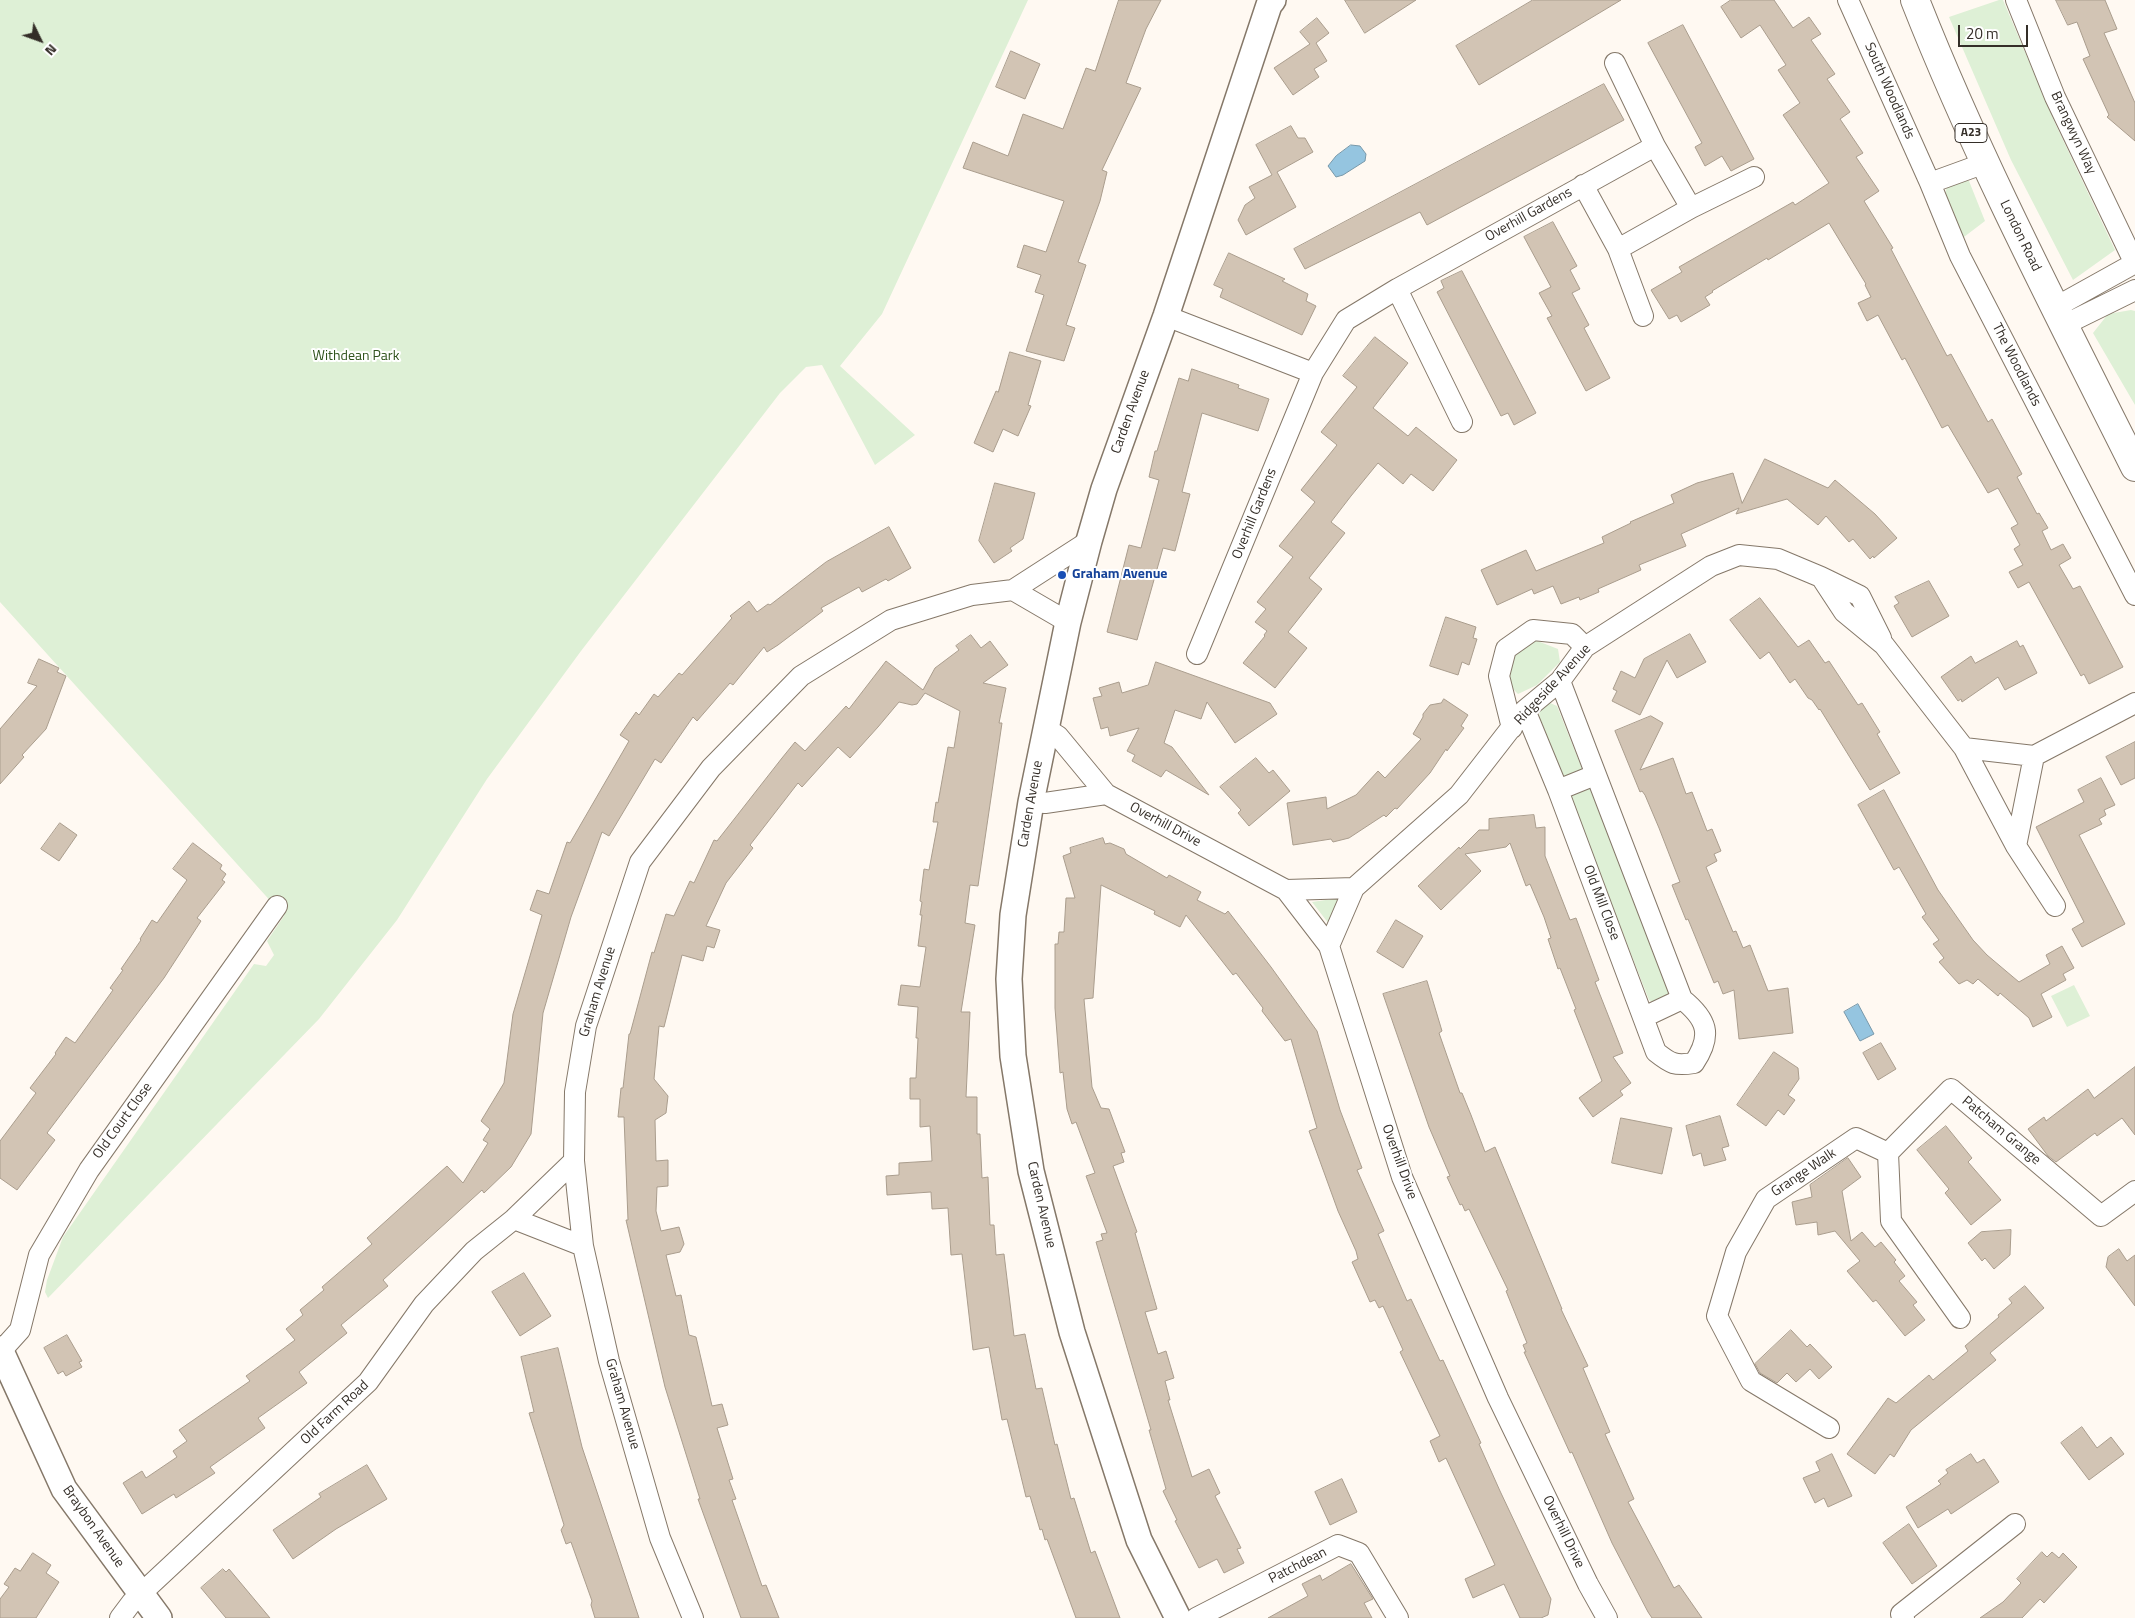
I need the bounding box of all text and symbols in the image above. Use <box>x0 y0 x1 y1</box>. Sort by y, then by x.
north arrow <box>15 15 65 65</box>
scale bar <box>1960 15 2030 47</box>
text: 20 m <box>1966 22 1999 45</box>
text: N <box>40 40 63 61</box>
street label: South Woodlands <box>1860 40 1918 142</box>
street label: Brangwyn Way <box>2047 89 2099 177</box>
road number: A23 <box>1955 124 1987 142</box>
street label: Overhill Gardens <box>1483 184 1575 246</box>
street label: London Road <box>1996 198 2044 274</box>
street label: The Woodlands <box>1988 321 2044 409</box>
park label: Withdean Park <box>313 349 399 365</box>
street label: Carden Avenue <box>1108 368 1154 456</box>
street label: Overhill Gardens <box>1229 466 1281 562</box>
place label: Graham Avenue <box>1072 567 1168 583</box>
marker: Graham Avenue <box>1056 569 1068 581</box>
street label: Ridgeside Avenue <box>1511 641 1595 729</box>
street label: Carden Avenue <box>1015 759 1047 849</box>
street label: Overhill Drive <box>1126 799 1204 851</box>
street label: Old Mill Close <box>1579 863 1623 943</box>
street label: Graham Avenue <box>576 945 620 1039</box>
street label: Old Court Close <box>90 1080 156 1162</box>
street label: Patcham Grange <box>1958 1093 2044 1169</box>
street label: Overhill Drive <box>1378 1122 1420 1202</box>
street label: Grange Walk <box>1768 1145 1840 1201</box>
street label: Carden Avenue <box>1023 1160 1059 1250</box>
street label: Graham Avenue <box>601 1357 643 1451</box>
street label: Old Farm Road <box>298 1377 372 1449</box>
street label: Braybon Avenue <box>58 1483 128 1571</box>
street label: Overhill Drive <box>1538 1493 1588 1571</box>
street label: Patchdean <box>1266 1544 1330 1588</box>

